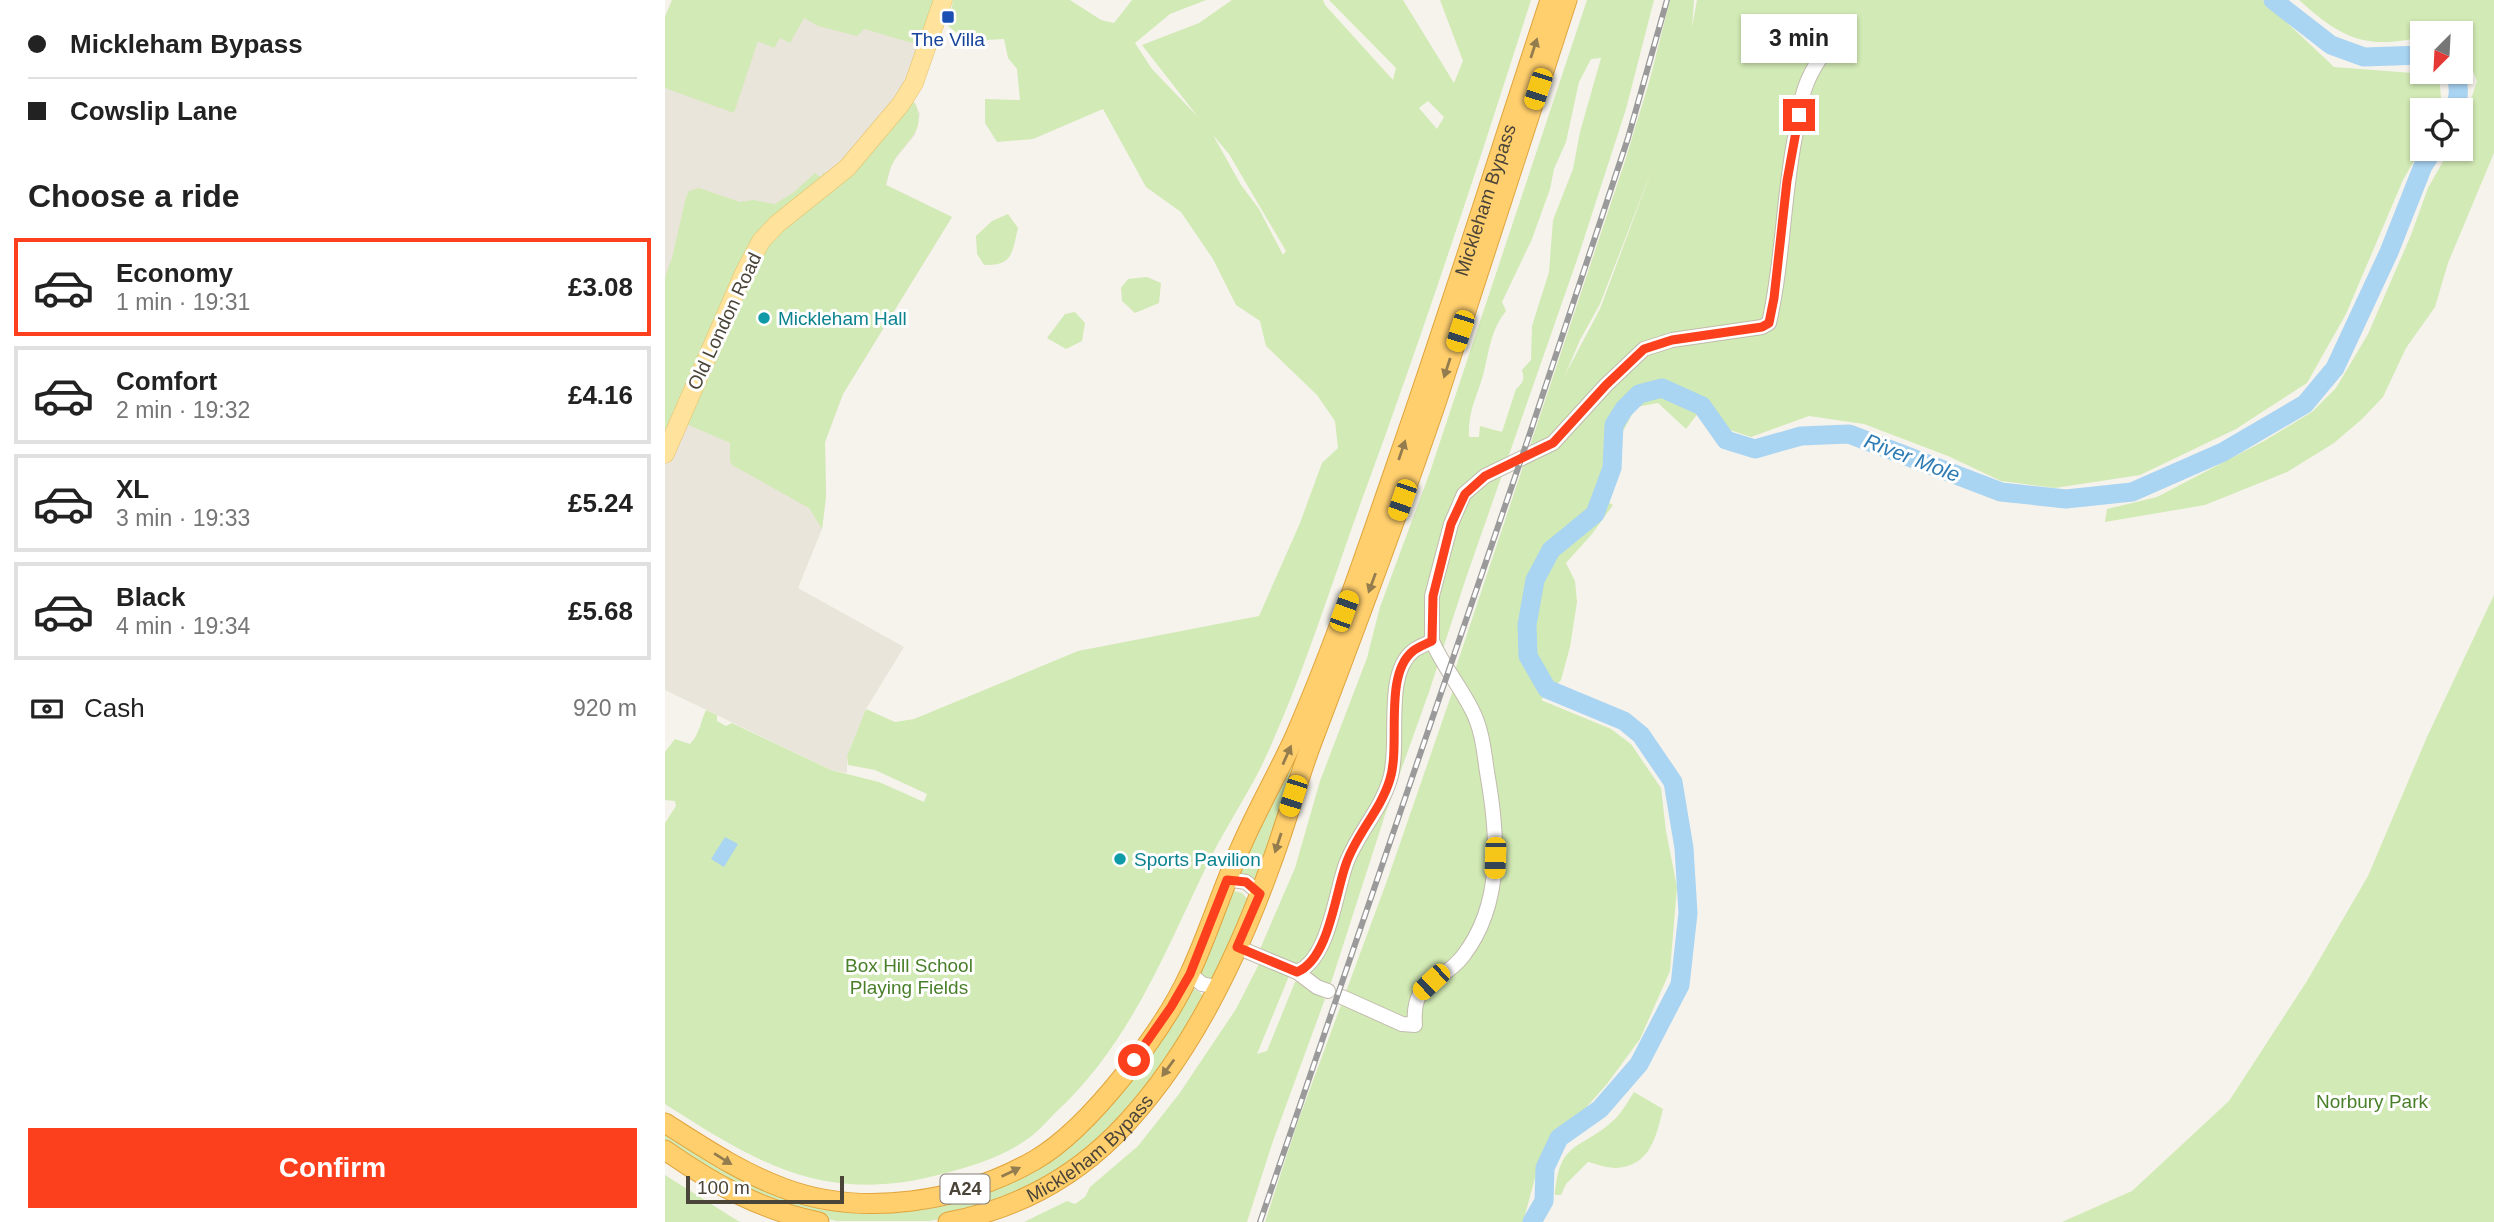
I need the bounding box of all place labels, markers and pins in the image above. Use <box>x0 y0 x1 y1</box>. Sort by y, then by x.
marker: The Villa <box>940 9 956 25</box>
place label: The Villa <box>911 29 985 50</box>
place label: Mickleham Hall <box>778 308 907 329</box>
marker: Mickleham Hall <box>756 310 772 326</box>
place label: Sports Pavilion <box>1134 849 1261 870</box>
marker: Sports Pavilion <box>1112 851 1128 867</box>

